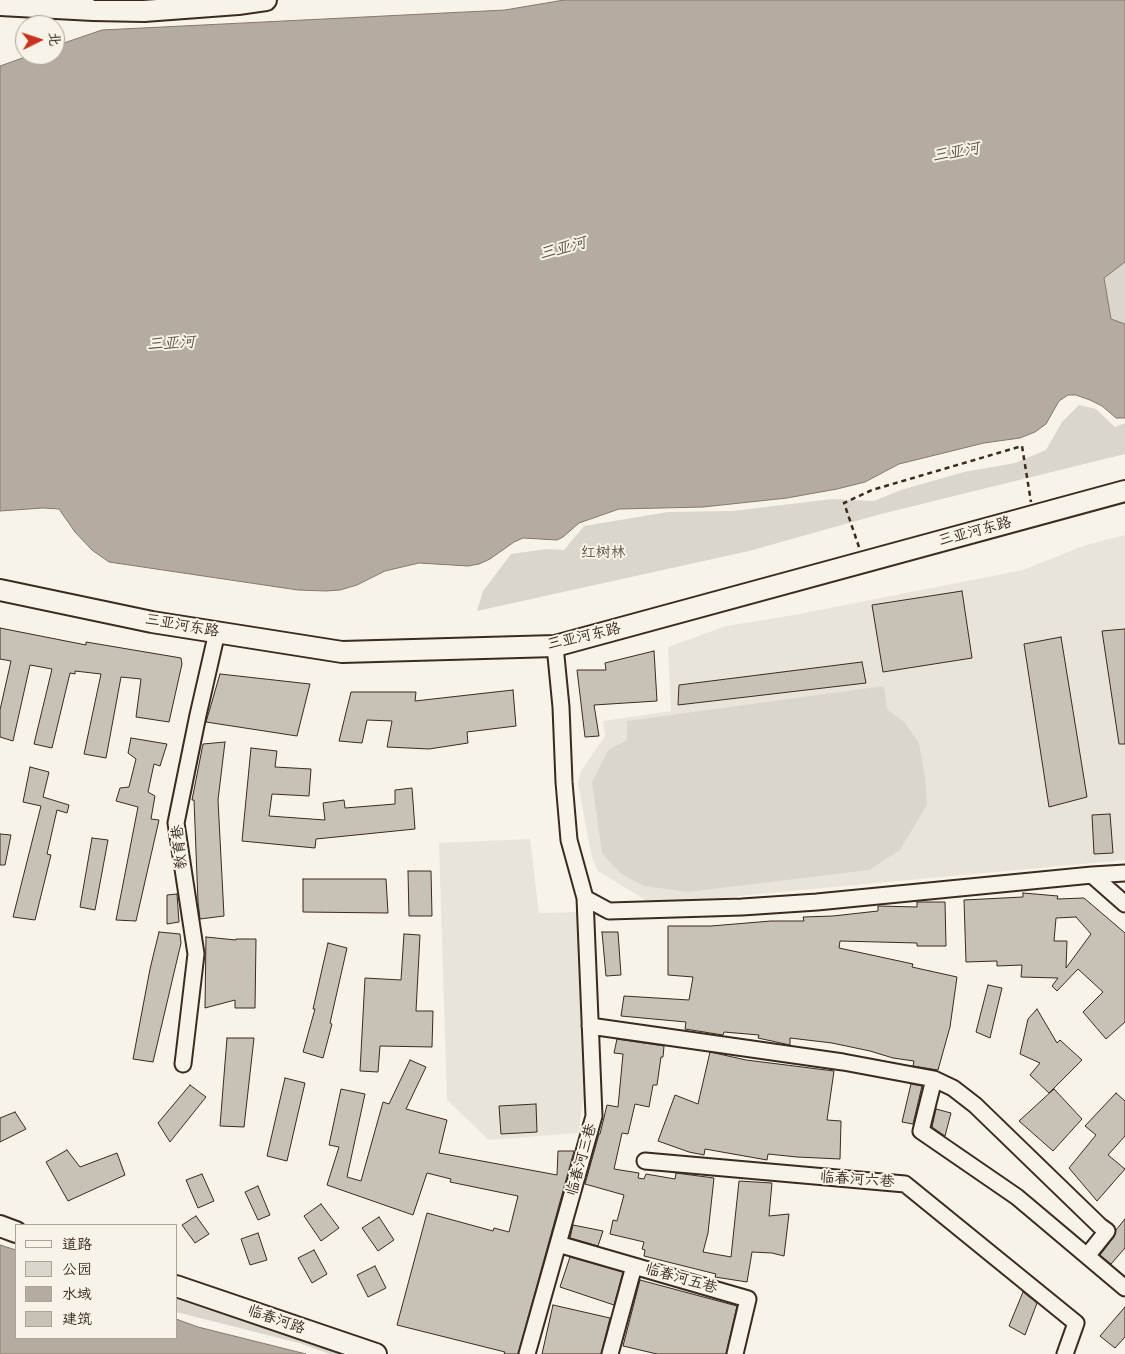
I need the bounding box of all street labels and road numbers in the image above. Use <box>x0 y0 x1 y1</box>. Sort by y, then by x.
street label: 三亚河东路 <box>936 514 1014 550</box>
street label: 三亚河东路 <box>144 611 220 641</box>
street label: 三亚河东路 <box>545 620 623 654</box>
street label: 教育巷 <box>169 824 191 870</box>
street label: 临春河三巷 <box>563 1121 601 1199</box>
street label: 临春河六巷 <box>819 1168 895 1192</box>
street label: 临春河五巷 <box>642 1260 720 1298</box>
street label: 临春河路 <box>245 1302 307 1338</box>

